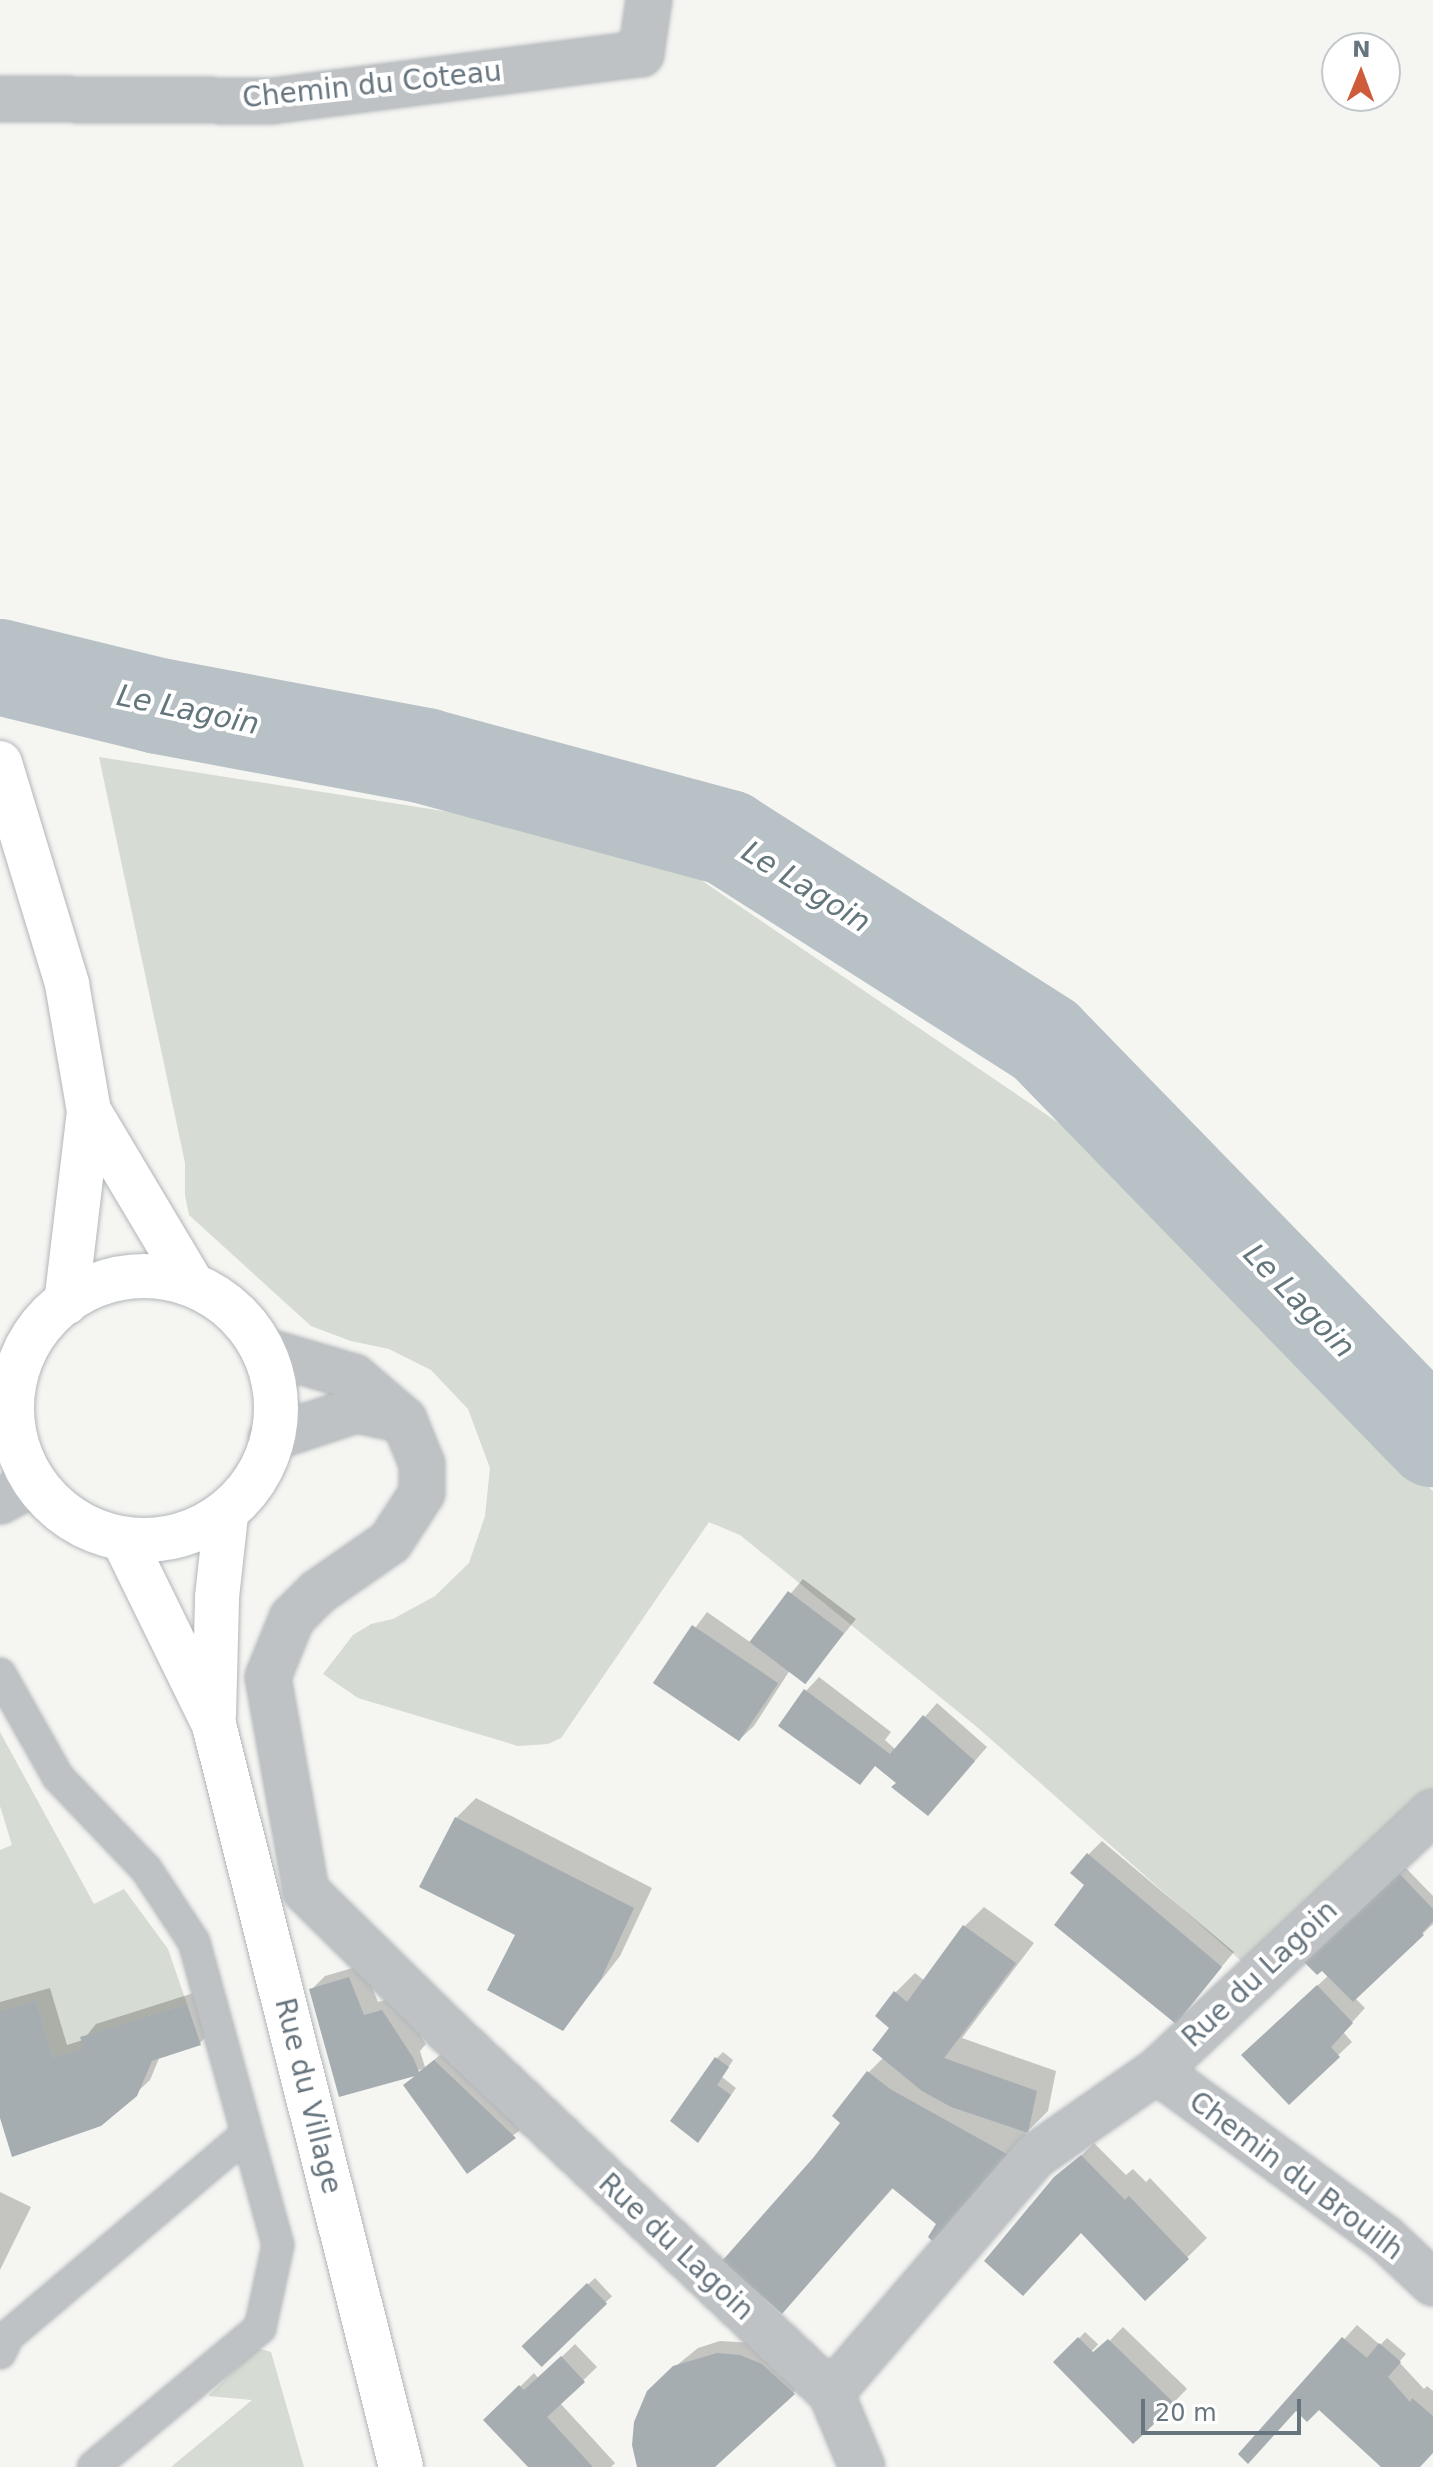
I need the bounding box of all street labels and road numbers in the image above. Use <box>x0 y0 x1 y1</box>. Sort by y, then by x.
street label: Chemin du Coteau <box>241 55 503 115</box>
street label: Rue du Lagoin <box>1176 1894 1344 2054</box>
street label: Rue du Village <box>267 1995 349 2197</box>
street label: Chemin du Brouilh <box>1182 2085 1410 2267</box>
street label: Rue du Lagoin <box>592 2167 760 2327</box>

